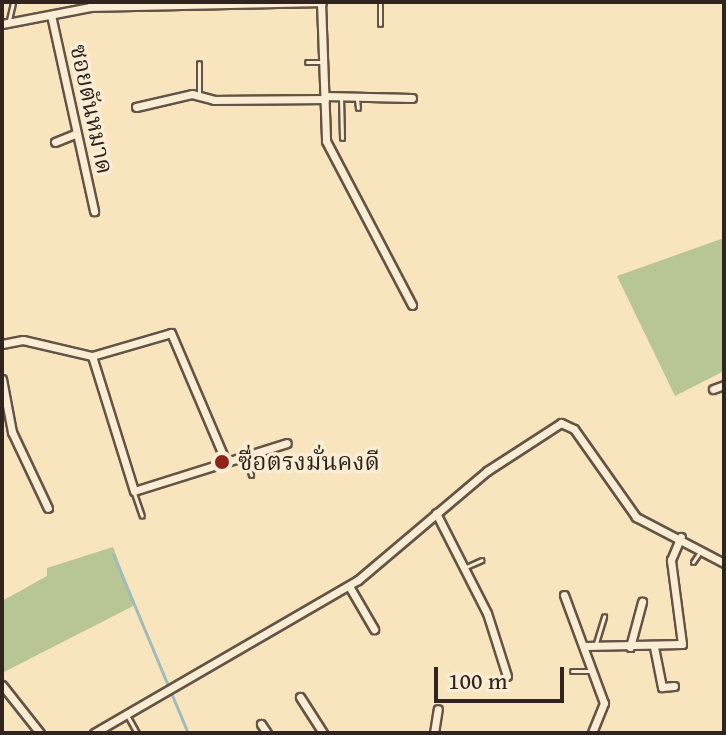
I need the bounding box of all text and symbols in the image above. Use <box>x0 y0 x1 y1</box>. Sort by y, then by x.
street label: ซอยตันหมาด <box>64 41 120 177</box>
place label: ซื่อตรงมั่นคงดี <box>238 448 380 476</box>
marker: ซื่อตรงมั่นคงดี <box>213 453 231 471</box>
scale bar <box>438 651 568 701</box>
text: 100 m <box>448 663 508 698</box>

